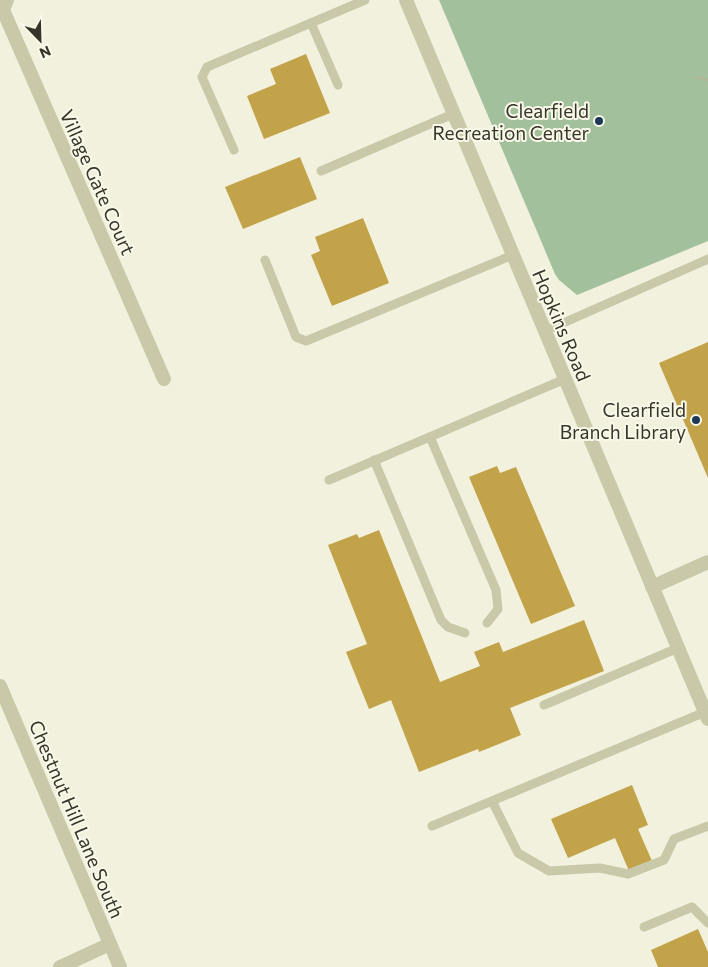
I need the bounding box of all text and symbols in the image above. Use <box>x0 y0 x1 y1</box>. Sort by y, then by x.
north arrow <box>15 15 65 65</box>
text: N <box>37 43 53 62</box>
place label: Clearfield Recreation Center <box>433 99 589 144</box>
street label: Village Gate Court <box>56 106 140 258</box>
marker: Clearfield Recreation Center <box>593 115 605 127</box>
street label: Hopkins Road <box>528 265 596 385</box>
place label: Clearfield Branch Library <box>560 398 686 443</box>
marker: Clearfield Branch Library <box>690 414 702 426</box>
street label: Chestnut Hill Lane South <box>25 717 129 921</box>

